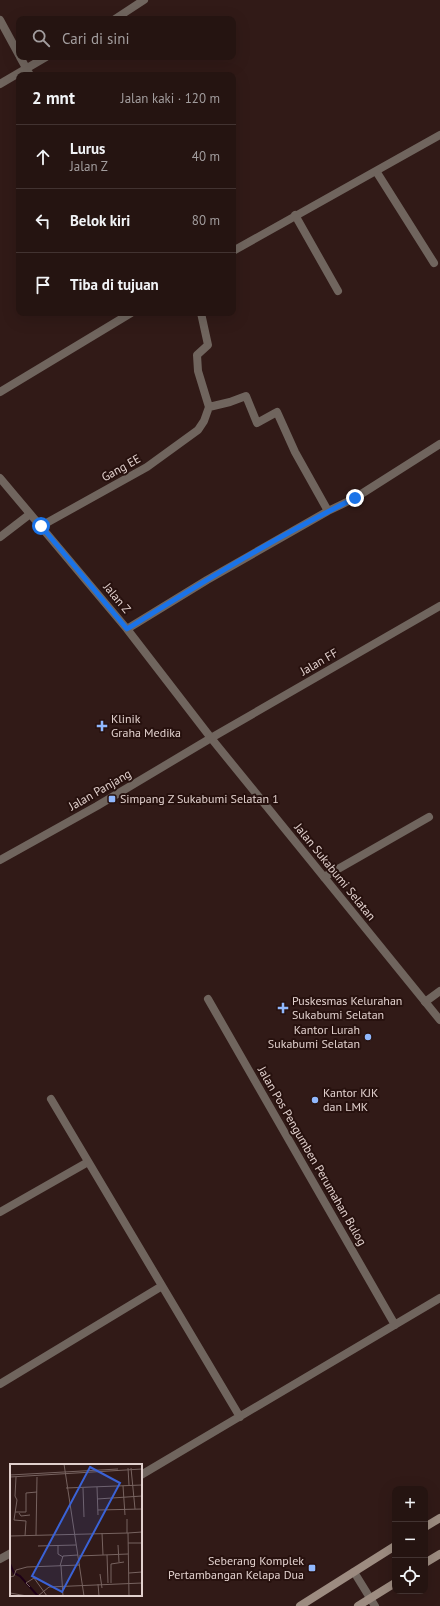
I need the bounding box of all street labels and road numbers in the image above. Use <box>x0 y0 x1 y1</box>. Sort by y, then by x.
street label: Gang EE <box>99 451 143 484</box>
street label: Jalan Z <box>100 579 135 616</box>
street label: Jalan FF <box>296 645 340 679</box>
street label: Jalan Panjang <box>65 766 134 814</box>
street label: Jalan Sukabumi Selatan <box>291 819 379 923</box>
street label: Jalan Pos Pengumben Perumahan Bulog <box>254 1063 370 1248</box>

